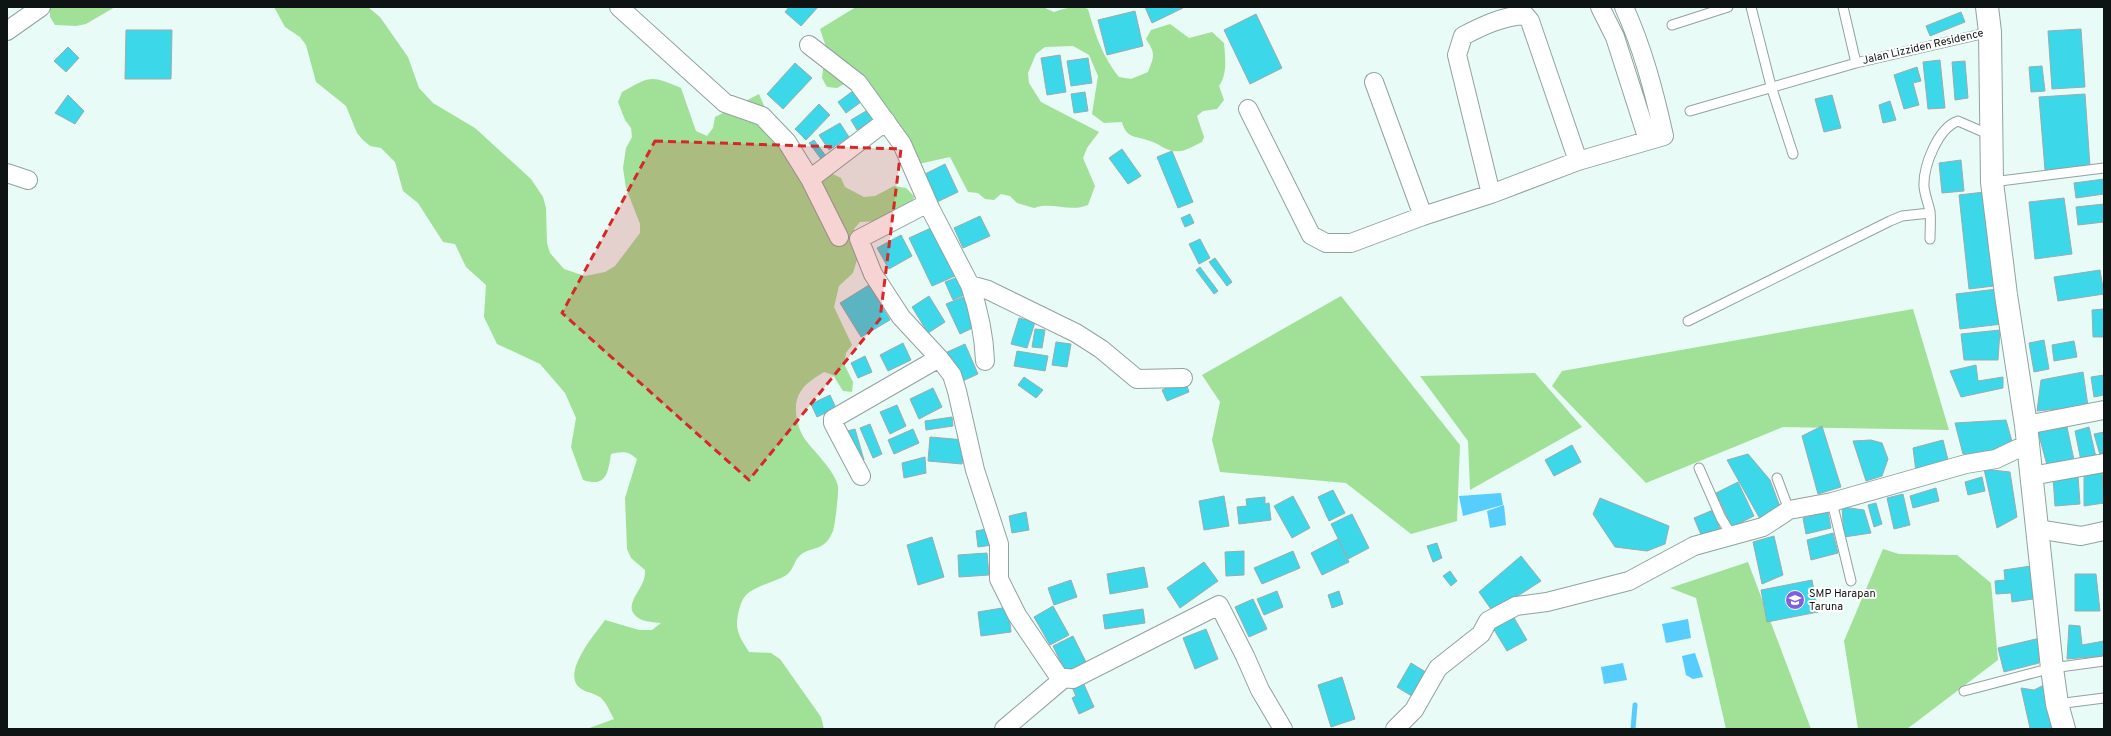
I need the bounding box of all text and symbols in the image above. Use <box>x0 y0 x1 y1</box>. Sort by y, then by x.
street label: Jalan Lizziden Residence <box>1861 26 1985 68</box>
place label: SMP Harapan Taruna <box>1809 587 1876 614</box>
school or university icon: SMP Harapan Taruna <box>1784 589 1806 611</box>

